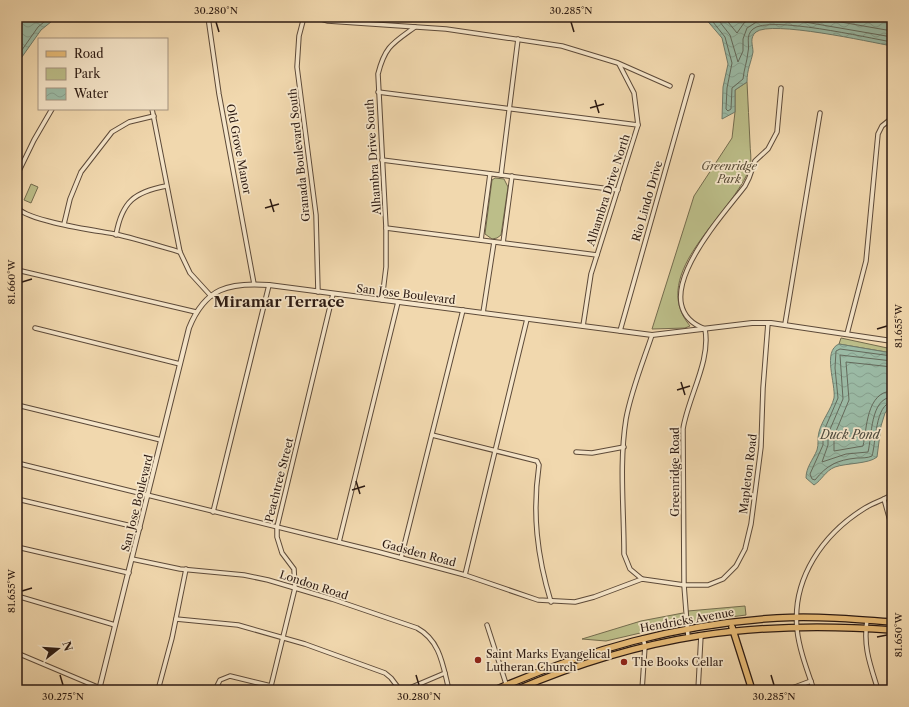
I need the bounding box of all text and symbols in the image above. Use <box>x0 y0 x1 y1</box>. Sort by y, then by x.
text: 30.280°N <box>194 4 238 17</box>
text: 30.285°N <box>550 4 592 17</box>
legend <box>38 38 168 110</box>
text: Road <box>74 46 104 61</box>
text: Park <box>74 66 101 81</box>
text: Water <box>73 86 108 101</box>
street label: Granada Boulevard South <box>285 87 313 222</box>
street label: Alhambra Drive South <box>362 98 384 217</box>
street label: Old Grove Manor <box>223 103 255 196</box>
street label: Alhambra Drive North <box>583 132 633 249</box>
street label: Rio Lindo Drive <box>629 159 665 243</box>
park label: Greenridge Park <box>701 159 757 186</box>
text: 81.660°W <box>5 258 18 305</box>
street label: San Jose Boulevard <box>356 281 457 307</box>
district label: Miramar Terrace <box>214 292 345 311</box>
text: 81.655°W <box>892 303 905 348</box>
street label: Greenridge Road <box>668 427 682 517</box>
water label: Duck Pond <box>819 427 882 442</box>
street label: Mapleton Road <box>736 433 760 515</box>
street label: Peachtree Street <box>262 436 296 524</box>
street label: San Jose Boulevard <box>118 453 156 553</box>
street label: Gadsden Road <box>380 536 458 570</box>
street label: London Road <box>278 567 350 603</box>
text: 81.655°W <box>5 568 18 613</box>
street label: Hendricks Avenue <box>639 605 735 635</box>
text: 81.650°W <box>892 612 905 657</box>
north arrow <box>38 629 78 669</box>
text: N <box>59 639 76 653</box>
place label: Saint Marks Evangelical Lutheran Church <box>486 647 611 674</box>
marker: Saint Marks Evangelical Lutheran Church <box>473 655 483 665</box>
place label: The Books Cellar <box>632 655 723 669</box>
marker: The Books Cellar <box>619 657 629 667</box>
text: 30.275°N <box>42 690 84 703</box>
text: 30.280°N <box>397 690 441 703</box>
text: 30.285°N <box>753 690 795 703</box>

